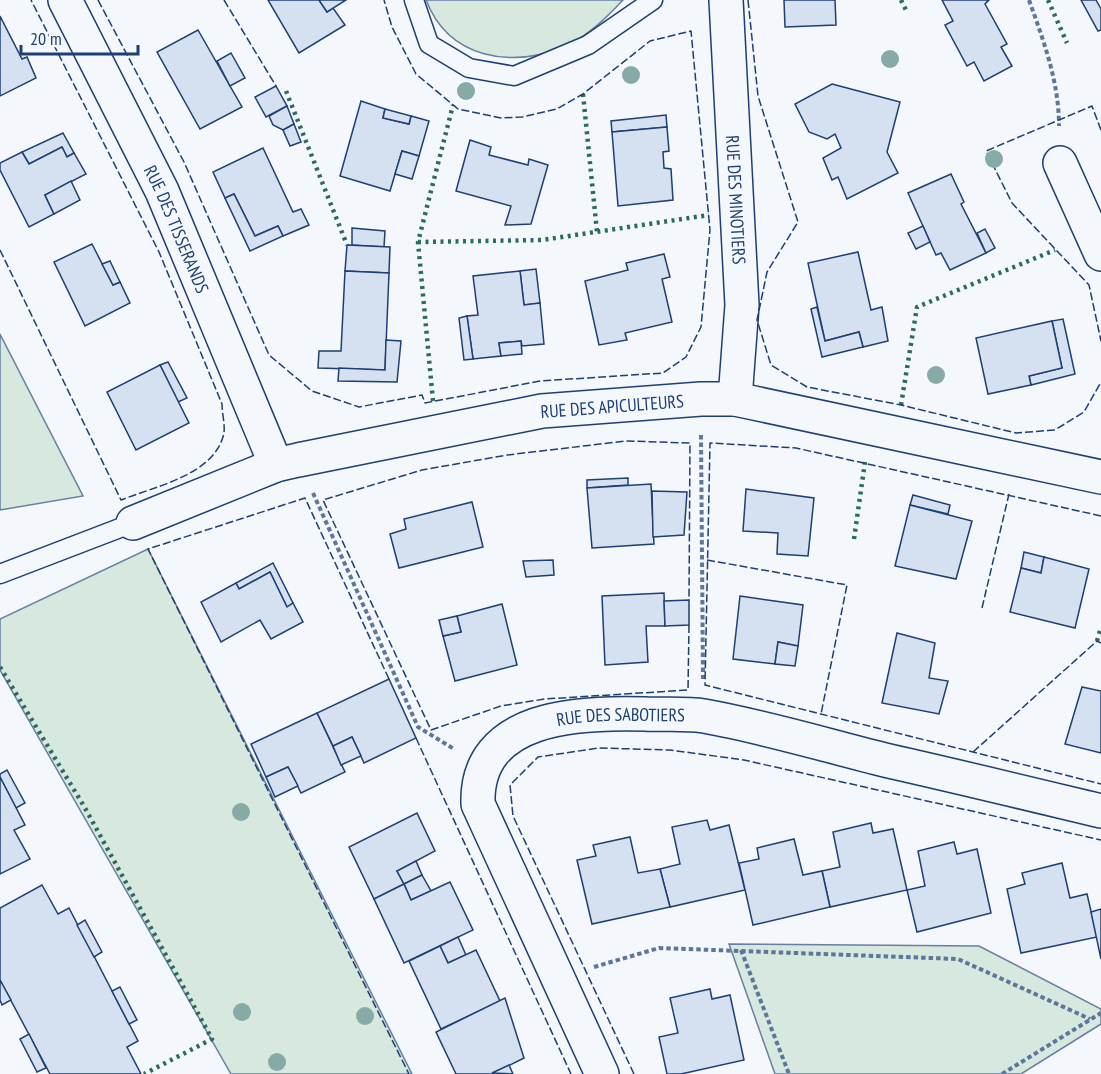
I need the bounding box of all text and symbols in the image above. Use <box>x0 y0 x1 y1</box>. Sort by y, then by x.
scale bar <box>21 18 138 56</box>
text: 20 m <box>30 27 62 50</box>
street label: RUE DES MINOTIERS <box>722 135 751 265</box>
street label: RUE DES TISSERANDS <box>139 161 215 297</box>
street label: RUE DES APICULTEURS <box>540 389 685 423</box>
street label: RUE DES SABOTIERS <box>554 702 685 731</box>

